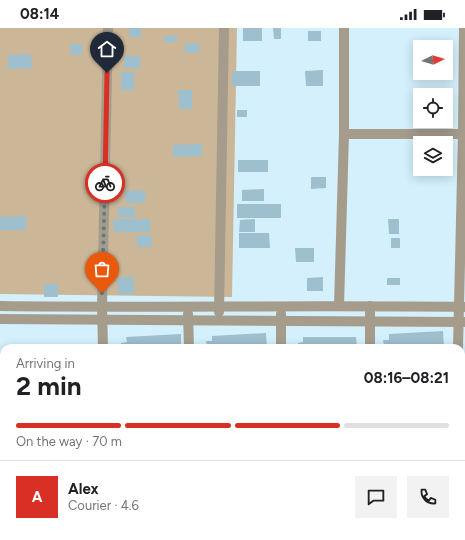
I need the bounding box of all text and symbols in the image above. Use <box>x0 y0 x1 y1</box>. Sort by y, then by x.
text: 08:14 <box>20 5 59 23</box>
pin <box>90 32 124 73</box>
icon: home <box>96 38 118 60</box>
north arrow <box>413 40 453 80</box>
map controls <box>413 40 453 176</box>
button: locate <box>413 88 453 128</box>
button: layers <box>413 136 453 176</box>
courier <box>85 163 125 203</box>
icon: bike <box>94 172 116 194</box>
pin <box>85 252 119 293</box>
icon: bag <box>91 258 113 280</box>
text: Arriving in <box>16 356 75 371</box>
text: 08:16–08:21 <box>364 369 449 387</box>
text: 2 min <box>16 370 82 402</box>
text: On the way · 70 m <box>16 434 122 449</box>
button: chat <box>355 476 397 518</box>
button: phone <box>407 476 449 518</box>
text: Alex <box>68 480 98 498</box>
text: A <box>32 488 42 506</box>
text: Courier · 4.6 <box>68 498 139 513</box>

